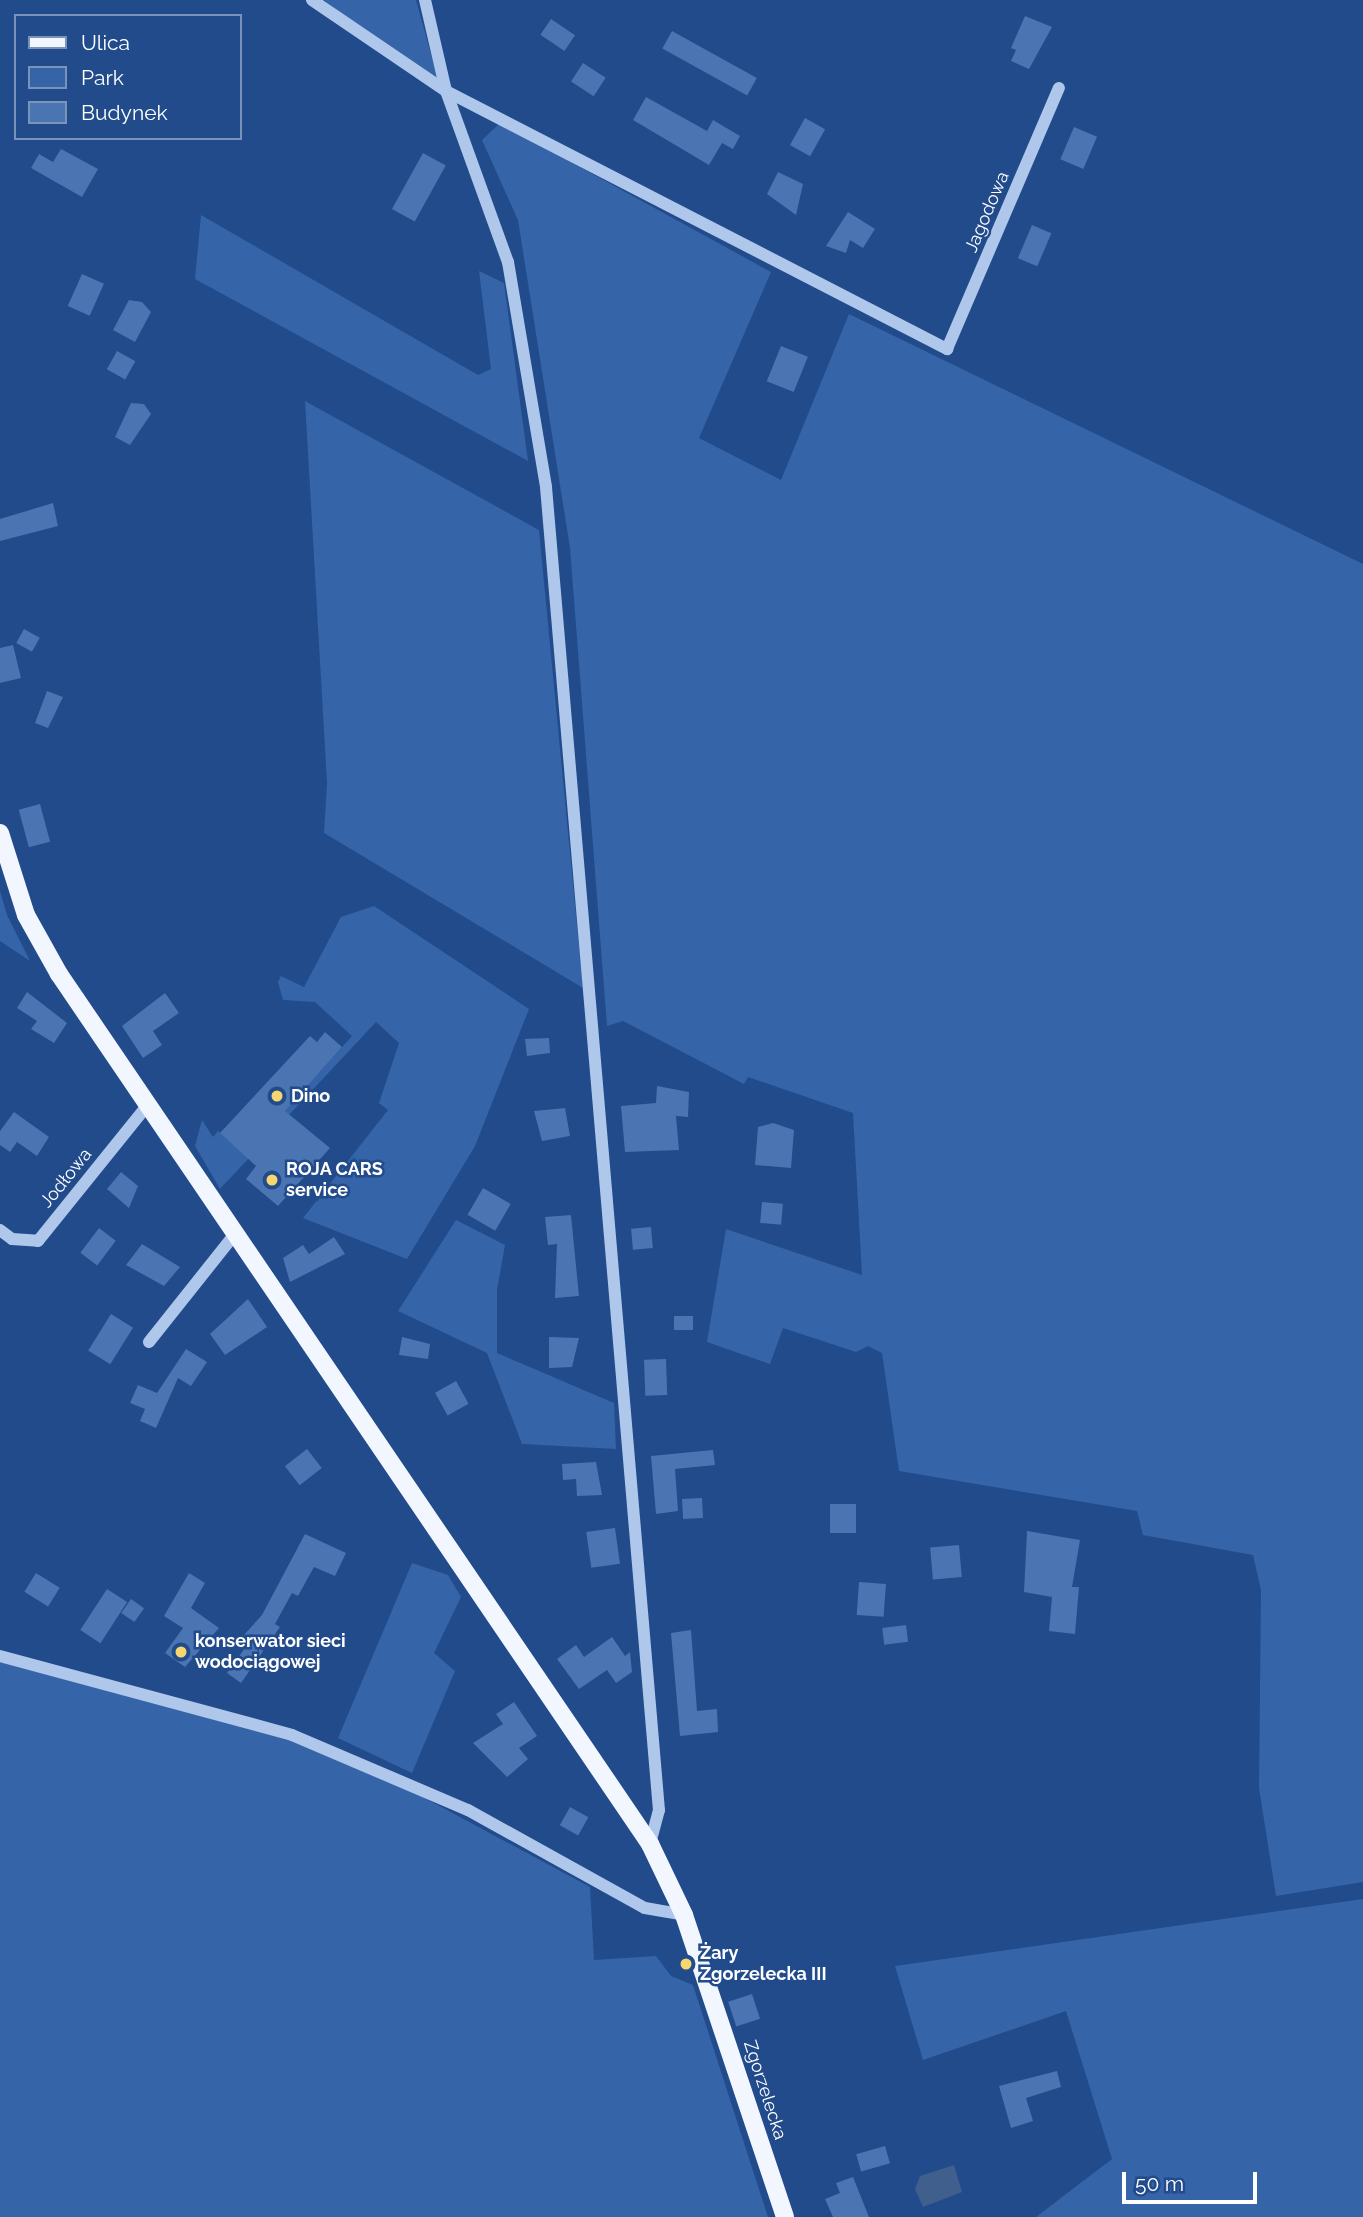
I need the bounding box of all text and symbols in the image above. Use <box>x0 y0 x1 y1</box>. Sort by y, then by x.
legend <box>14 14 242 140</box>
text: Ulica <box>81 30 130 55</box>
text: Park <box>81 65 124 90</box>
text: Budynek <box>81 100 168 125</box>
street label: Jagodowa <box>960 168 1014 256</box>
place label: Dino <box>291 1085 330 1107</box>
marker: Dino <box>269 1088 285 1104</box>
street label: Jodłowa <box>36 1144 96 1212</box>
place label: ROJA CARS service <box>286 1159 383 1202</box>
marker: ROJA CARS service <box>264 1172 280 1188</box>
place label: konserwator sieci wodociągowej <box>195 1631 346 1674</box>
marker: konserwator sieci wodociągowej <box>173 1644 189 1660</box>
place label: Żary Zgorzelecka III <box>700 1943 827 1986</box>
marker: Żary Zgorzelecka III <box>678 1956 694 1972</box>
street label: Zgorzelecka <box>739 2038 791 2142</box>
scale bar <box>1125 2158 1260 2202</box>
text: 50 m <box>1135 2171 1184 2196</box>

